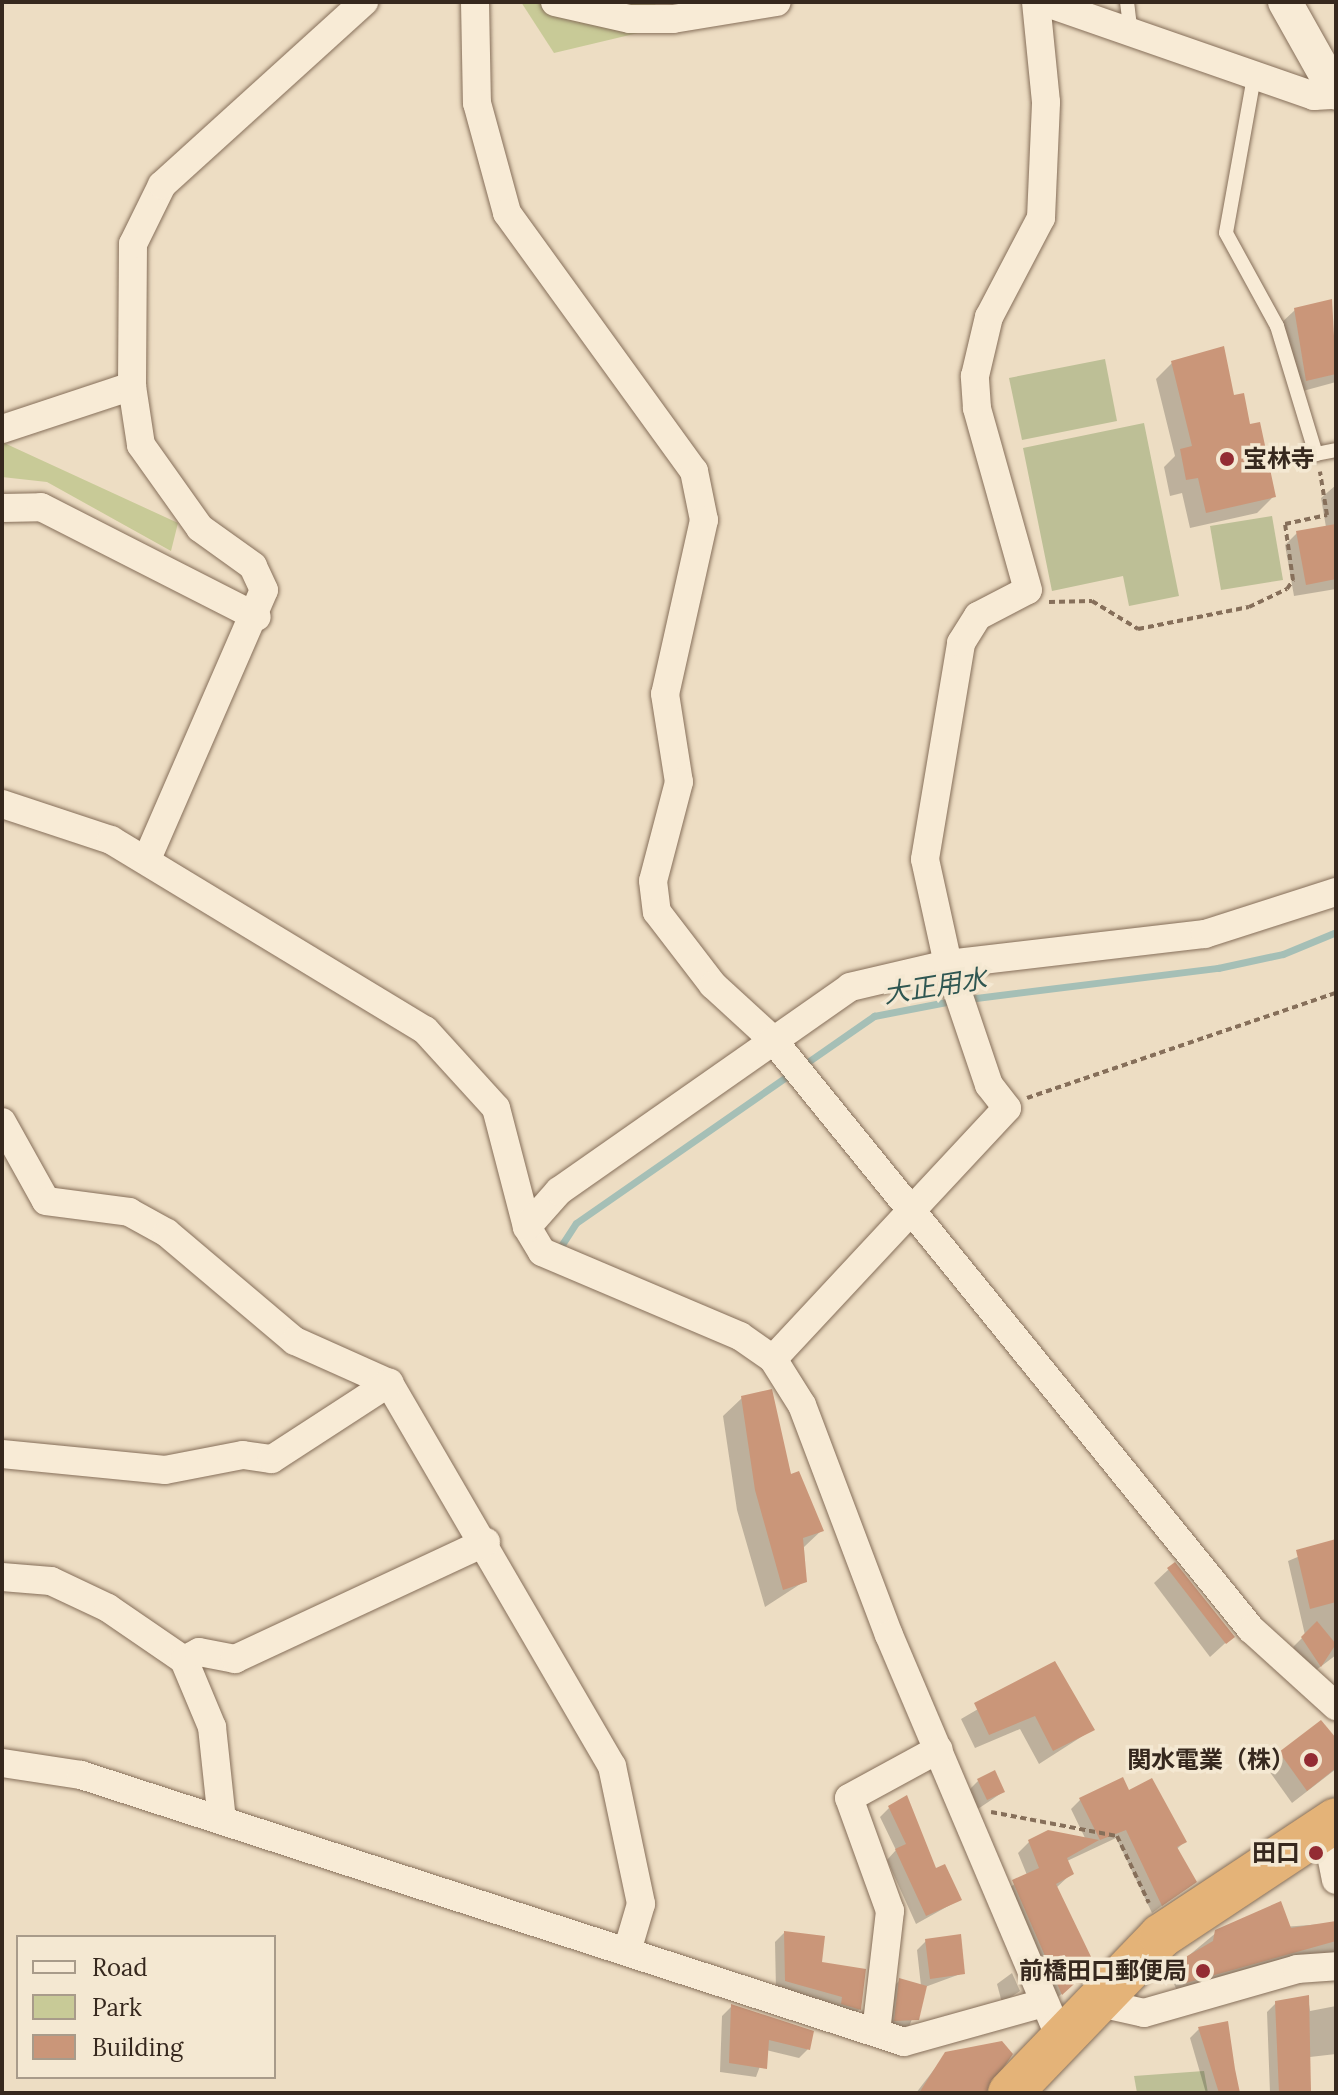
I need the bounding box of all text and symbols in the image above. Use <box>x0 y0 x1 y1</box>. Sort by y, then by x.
place label: 宝林寺 <box>1243 445 1315 473</box>
marker: 宝林寺 <box>1218 450 1236 468</box>
water label: 大正用水 <box>881 962 989 1010</box>
place label: 関水電業（株） <box>1127 1746 1295 1774</box>
marker: 関水電業（株） <box>1302 1751 1320 1769</box>
place label: 田口 <box>1252 1839 1300 1867</box>
marker: 田口 <box>1307 1844 1325 1862</box>
legend <box>16 1935 276 2079</box>
text: Road <box>92 1952 148 1983</box>
place label: 前橋田口郵便局 <box>1019 1957 1187 1985</box>
marker: 前橋田口郵便局 <box>1194 1962 1212 1980</box>
text: Park <box>92 1992 142 2023</box>
text: Building <box>92 2032 183 2063</box>

